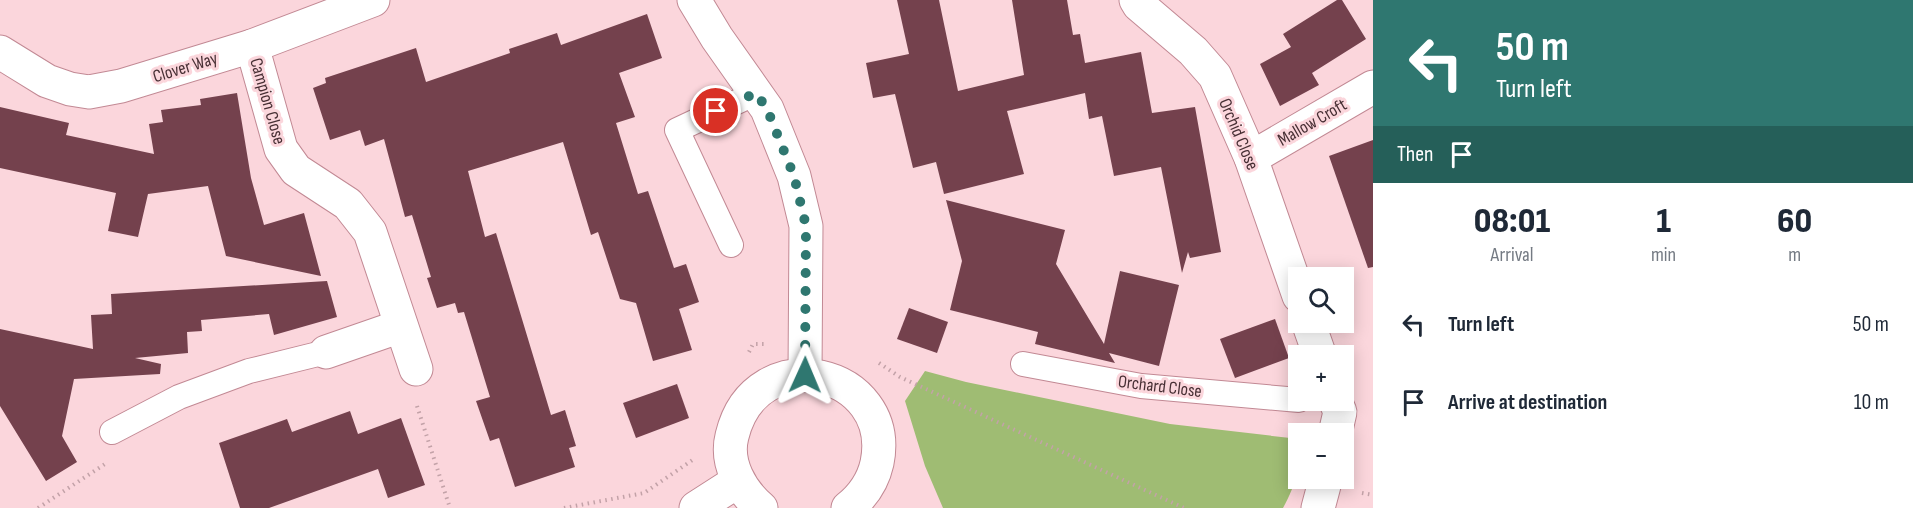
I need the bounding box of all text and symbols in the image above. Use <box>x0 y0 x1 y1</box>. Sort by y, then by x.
text: 50 m <box>1496 22 1569 73</box>
icon: left <box>1397 24 1475 102</box>
street label: Clover Way <box>150 48 220 87</box>
street label: Campion Close <box>245 55 290 147</box>
text: Turn left <box>1496 73 1572 105</box>
pin <box>690 85 741 136</box>
icon: arrive <box>699 94 732 127</box>
street label: Mallow Croft <box>1274 94 1351 151</box>
street label: Orchid Close <box>1214 95 1263 173</box>
icon: arrive <box>1445 138 1478 171</box>
text: Then <box>1397 141 1433 168</box>
text: 08:01 <box>1474 200 1550 243</box>
text: 1 <box>1656 200 1671 243</box>
text: 60 <box>1777 200 1812 243</box>
text: Arrival <box>1491 243 1534 267</box>
text: min <box>1651 243 1676 267</box>
text: m <box>1788 243 1801 267</box>
map controls <box>1288 267 1354 489</box>
button: search <box>1288 267 1354 333</box>
icon: left <box>1397 308 1430 341</box>
text: Turn left <box>1448 311 1514 338</box>
text: 50 m <box>1853 311 1889 338</box>
position arrow <box>773 343 837 407</box>
button: + <box>1288 345 1354 411</box>
street label: Orchard Close <box>1117 371 1203 402</box>
icon: arrive <box>1397 386 1430 419</box>
text: Arrive at destination <box>1448 389 1607 416</box>
text: 10 m <box>1854 389 1889 416</box>
button: − <box>1288 423 1354 489</box>

